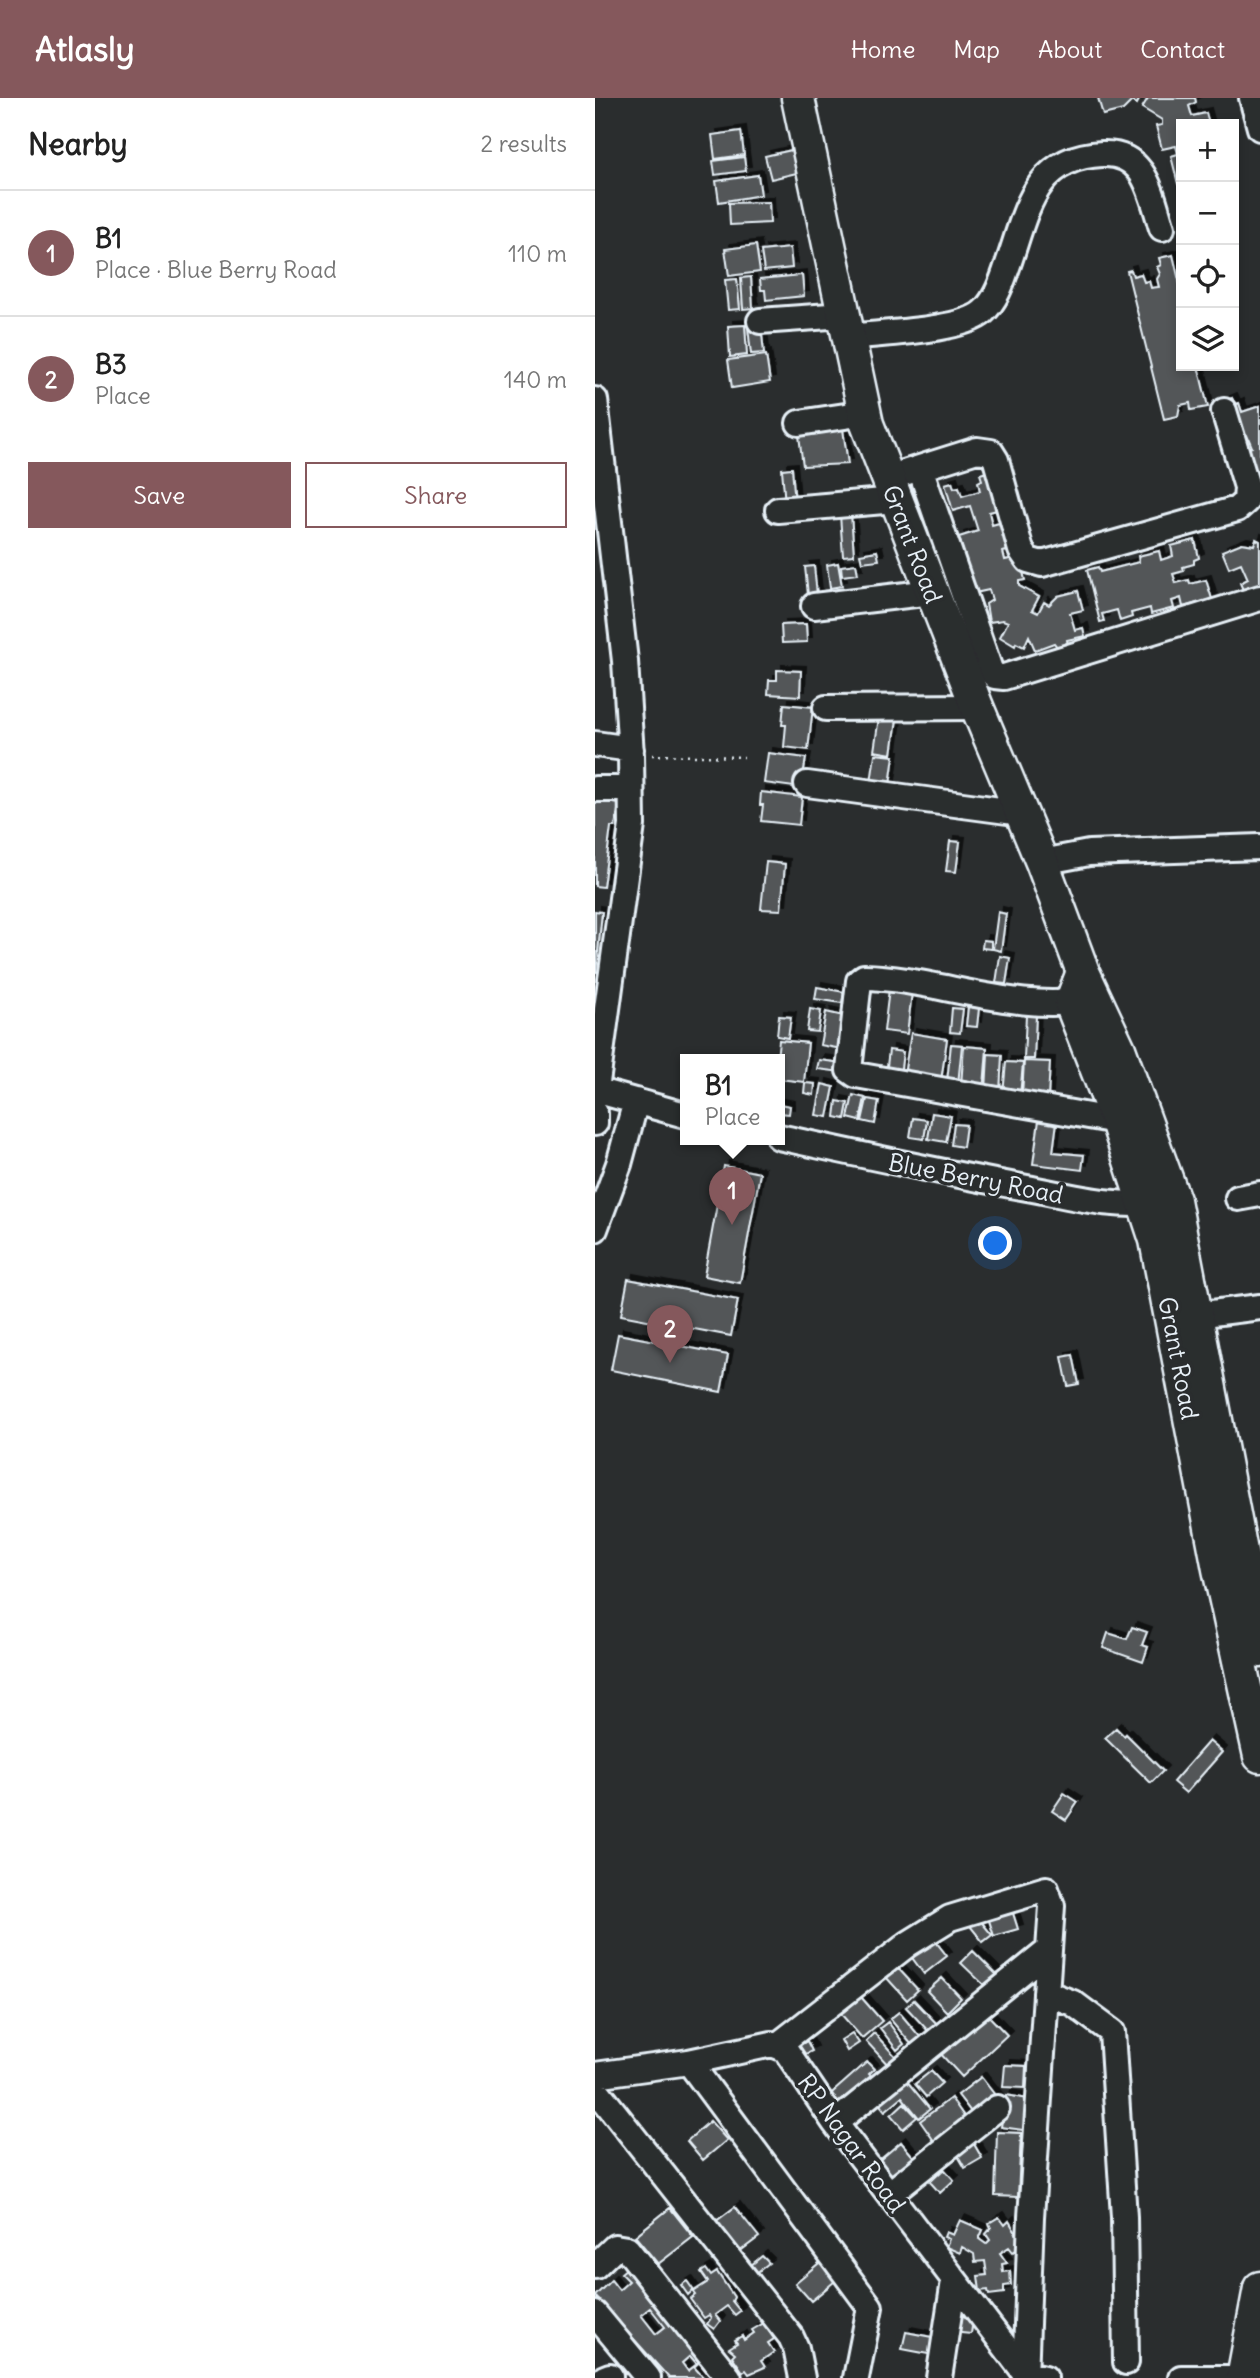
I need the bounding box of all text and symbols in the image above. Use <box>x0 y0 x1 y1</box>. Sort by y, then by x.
text: Atlasly <box>35 28 134 70</box>
text: Home <box>851 34 915 64</box>
text: Map <box>953 34 1000 64</box>
text: About <box>1038 34 1102 64</box>
text: Contact <box>1140 34 1225 64</box>
map controls <box>1176 119 1239 371</box>
button: + <box>1176 119 1239 182</box>
text: Nearby <box>28 125 128 163</box>
text: 2 results <box>481 129 567 158</box>
button: − <box>1176 182 1239 245</box>
text: B1 <box>95 222 122 255</box>
text: 1 <box>46 239 56 268</box>
text: 110 m <box>508 239 567 268</box>
button: locate <box>1176 245 1239 308</box>
text: Place · Blue Berry Road <box>95 255 337 284</box>
button: layers <box>1176 308 1239 371</box>
text: B3 <box>95 348 127 381</box>
text: 2 <box>45 365 57 394</box>
text: 140 m <box>504 365 567 394</box>
text: Place <box>95 381 151 410</box>
button: Save <box>28 462 291 528</box>
button: Share <box>305 462 567 528</box>
street label: Grant Road <box>877 481 949 607</box>
popup <box>680 1054 785 1145</box>
text: B1 <box>705 1069 732 1102</box>
text: Place <box>705 1102 760 1131</box>
street label: Blue Berry Road <box>886 1146 1066 1210</box>
pin: 1 <box>709 1167 755 1225</box>
your location <box>978 1226 1012 1260</box>
street label: Grant Road <box>1152 1294 1206 1422</box>
pin: 2 <box>647 1305 693 1363</box>
street label: RP Nagar Road <box>792 2068 912 2218</box>

